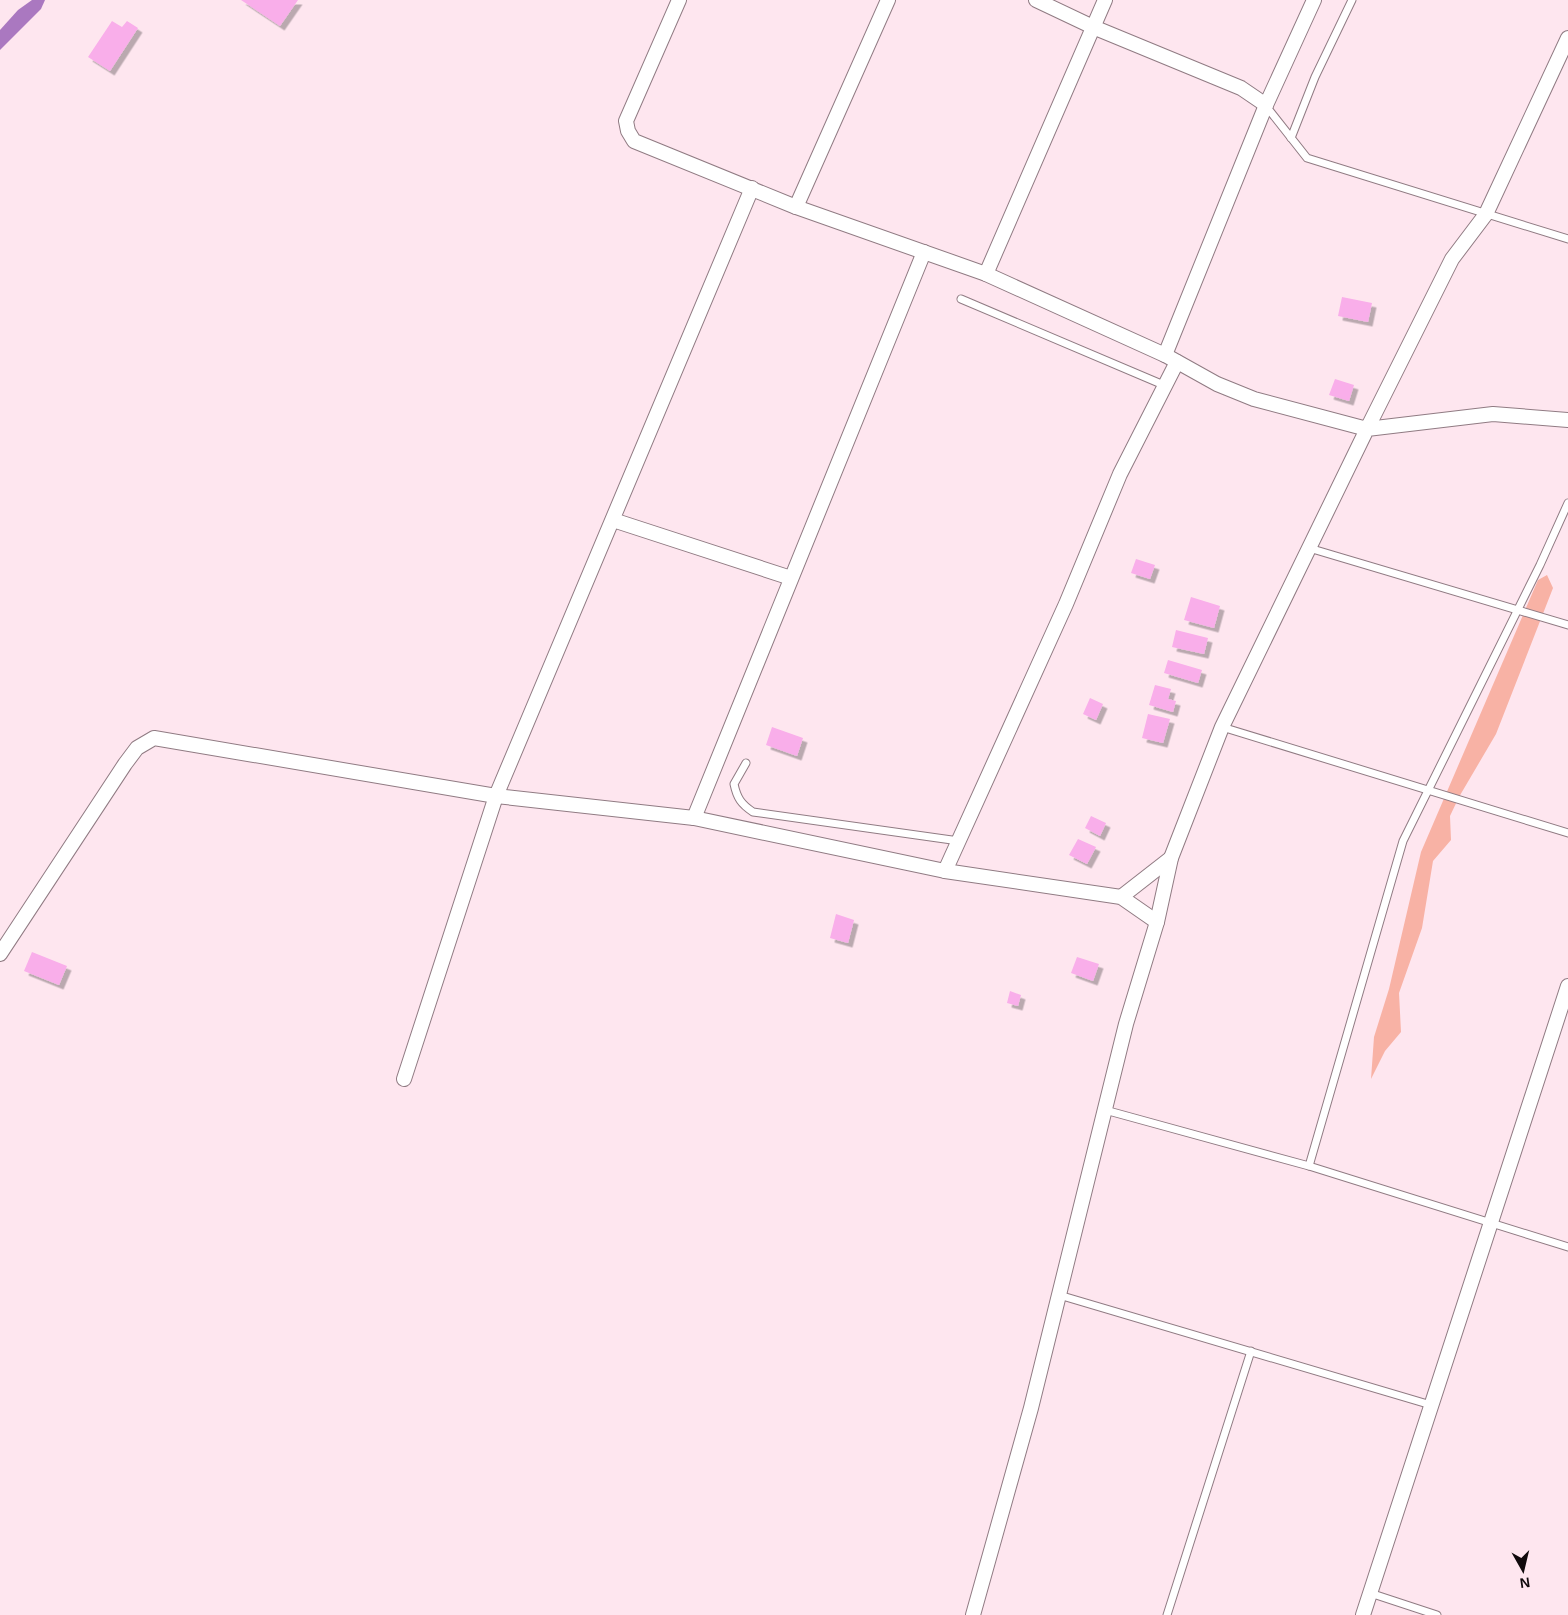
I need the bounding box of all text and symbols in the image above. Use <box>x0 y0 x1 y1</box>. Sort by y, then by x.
north arrow <box>1498 1545 1548 1595</box>
text: N <box>1519 1574 1531 1592</box>

